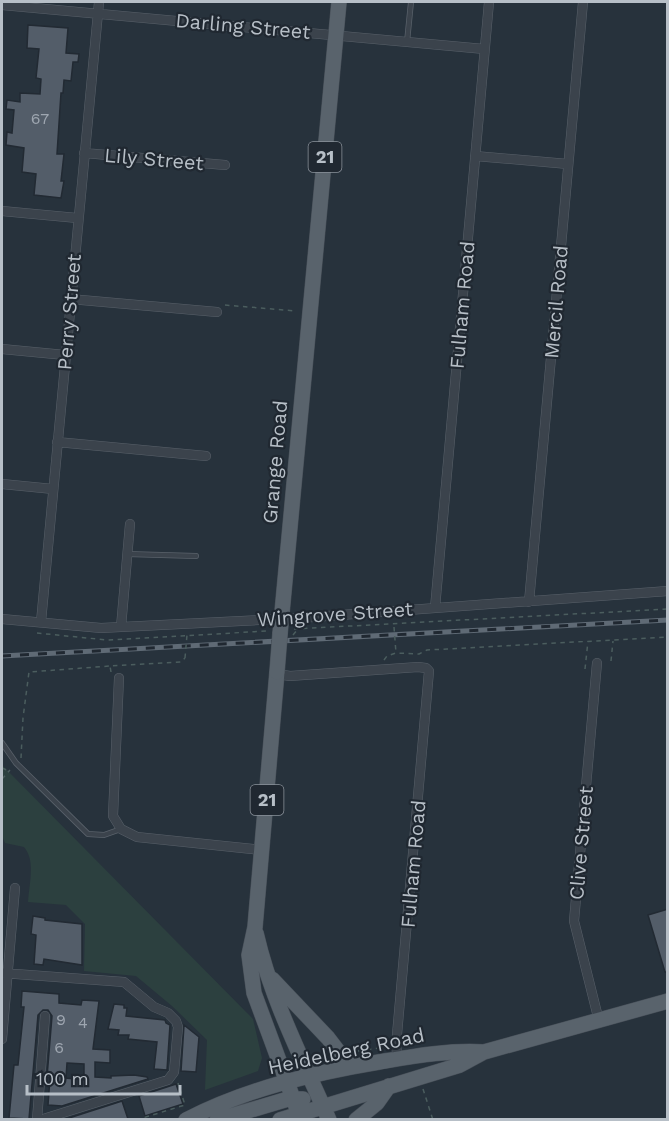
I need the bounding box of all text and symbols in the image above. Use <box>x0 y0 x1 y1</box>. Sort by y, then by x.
street label: Darling Street <box>175 8 312 44</box>
house number: 67 <box>31 109 49 128</box>
road number: 21 <box>308 142 342 172</box>
street label: Lily Street <box>103 143 205 175</box>
street label: Fulham Road <box>444 240 480 370</box>
street label: Mercil Road <box>539 244 573 360</box>
street label: Perry Street <box>52 252 86 371</box>
street label: Grange Road <box>258 399 292 525</box>
street label: Wingrove Street <box>256 597 414 631</box>
street label: Clive Street <box>564 784 598 901</box>
road number: 21 <box>250 785 284 815</box>
street label: Fulham Road <box>395 799 431 929</box>
house number: 9 <box>56 1010 66 1029</box>
house number: 4 <box>78 1013 88 1032</box>
street label: Heidelberg Road <box>265 1023 427 1079</box>
house number: 6 <box>54 1038 64 1057</box>
scale bar <box>27 1058 180 1096</box>
text: 100 m <box>36 1068 89 1089</box>

